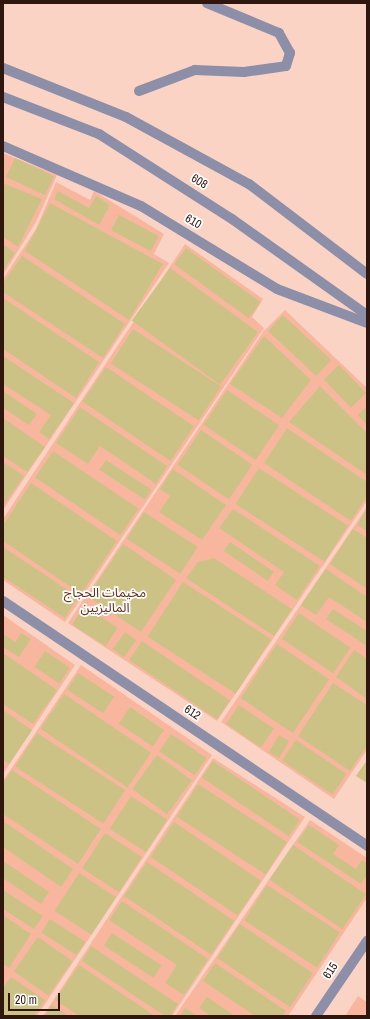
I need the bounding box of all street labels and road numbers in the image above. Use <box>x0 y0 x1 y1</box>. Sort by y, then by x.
street label: 608 <box>188 172 210 192</box>
street label: 610 <box>182 212 204 232</box>
street label: 612 <box>181 702 203 724</box>
street label: 615 <box>320 960 342 982</box>

